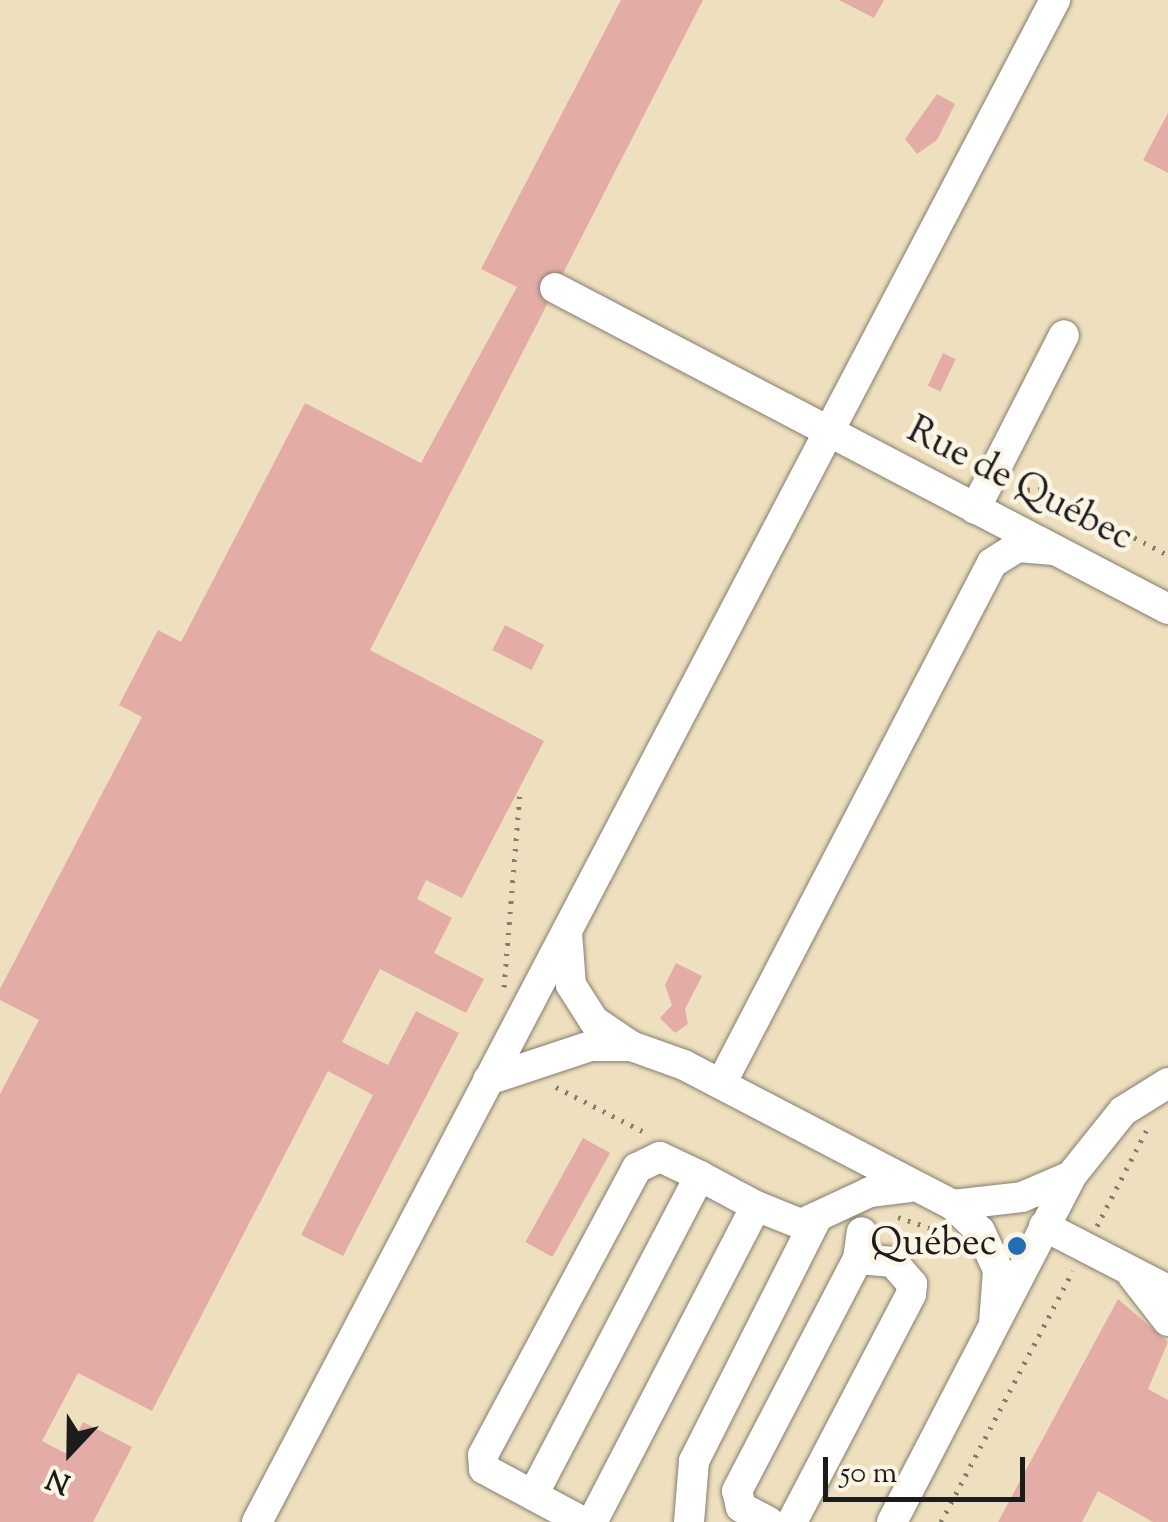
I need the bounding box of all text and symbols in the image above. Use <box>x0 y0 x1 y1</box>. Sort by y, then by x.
street label: Rue de Québec <box>898 409 1140 563</box>
place label: Québec <box>870 1223 997 1269</box>
marker: Québec <box>1006 1235 1028 1257</box>
north arrow <box>20 1402 120 1502</box>
scale bar <box>828 1437 1030 1499</box>
text: 50 m <box>840 1453 897 1496</box>
text: N <box>41 1457 77 1503</box>

